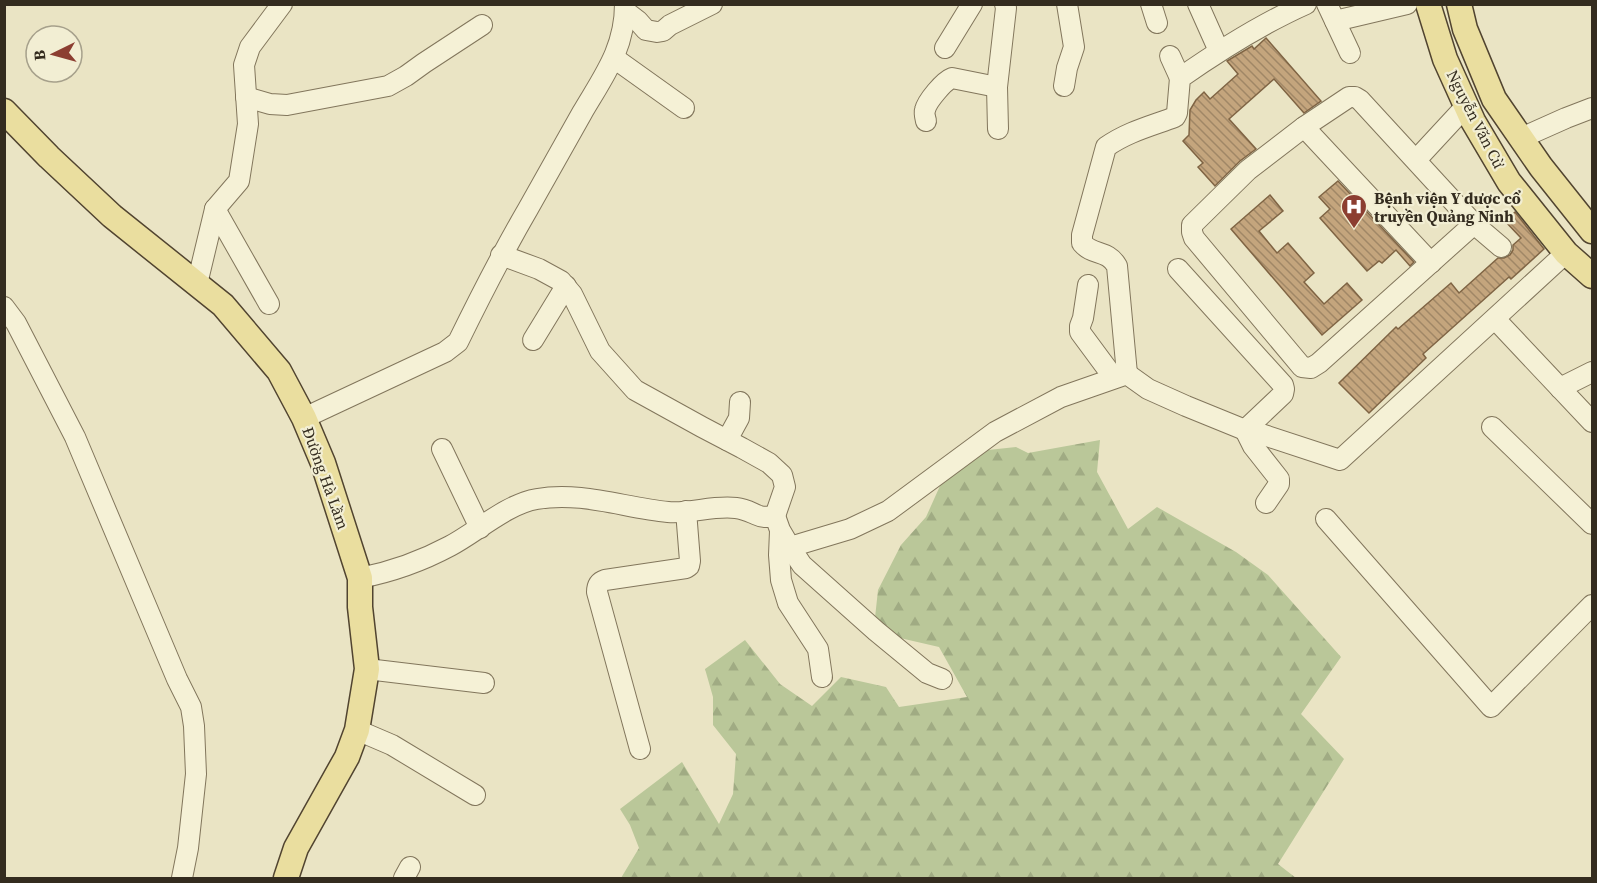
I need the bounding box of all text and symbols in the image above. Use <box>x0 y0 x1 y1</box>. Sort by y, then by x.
north arrow <box>24 24 84 84</box>
text: B <box>28 49 50 61</box>
street label: Nguyễn Văn Cừ <box>1442 66 1511 173</box>
place label: Bệnh viện Y dược cổ truyền Quảng Ninh <box>1374 187 1521 227</box>
hospital icon: Bệnh viện Y dược cổ truyền Quảng Ninh <box>1339 192 1369 230</box>
street label: Đường Hà Lầm <box>297 424 355 532</box>

